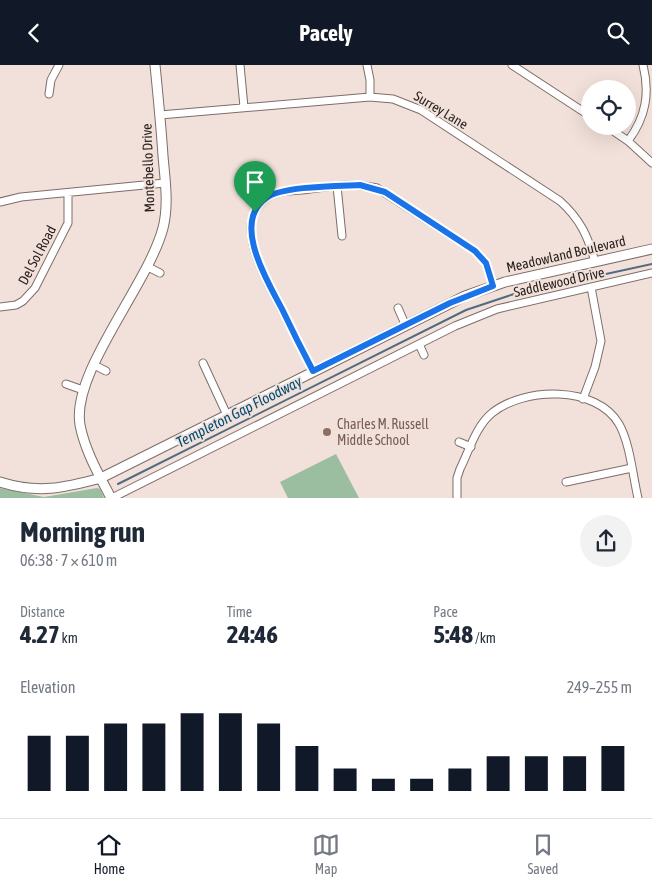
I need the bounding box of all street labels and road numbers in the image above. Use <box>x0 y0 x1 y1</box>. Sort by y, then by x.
street label: Surrey Lane <box>411 88 471 132</box>
street label: Montebello Drive <box>138 123 158 213</box>
street label: Del Sol Road <box>15 223 59 287</box>
street label: Meadowland Boulevard <box>505 232 627 276</box>
street label: Saddlewood Drive <box>512 264 606 300</box>

